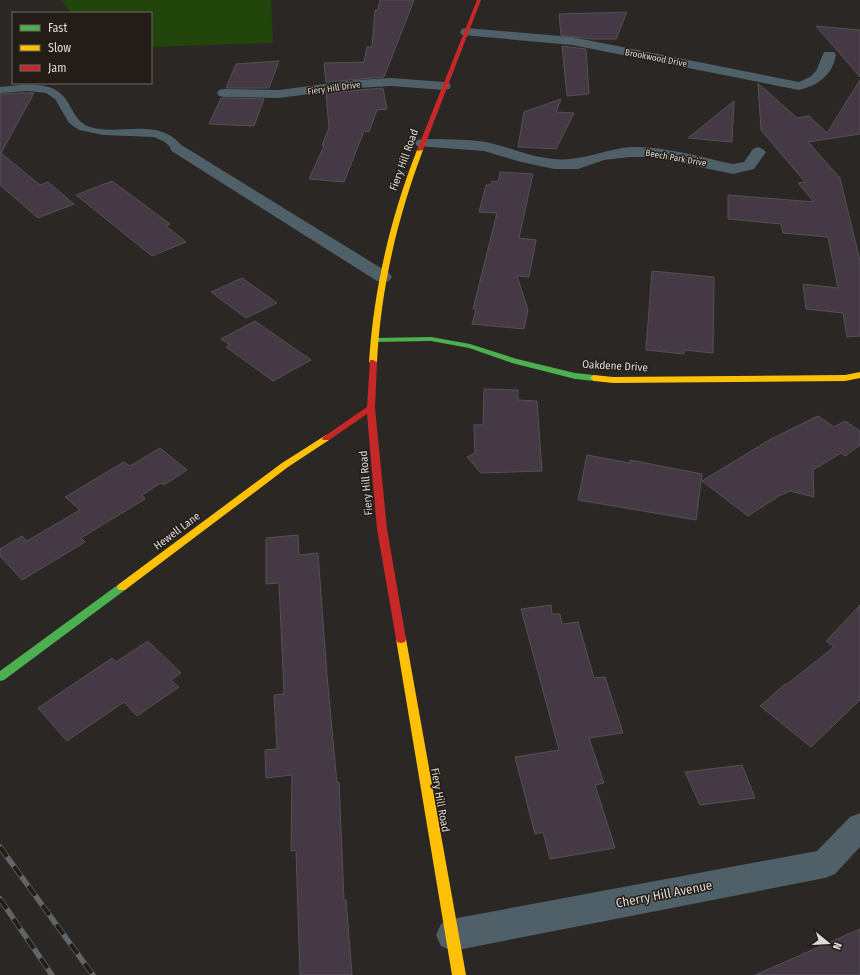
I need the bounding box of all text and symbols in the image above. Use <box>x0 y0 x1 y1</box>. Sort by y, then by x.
legend <box>12 12 152 84</box>
text: Fast <box>48 21 67 35</box>
text: Slow <box>48 41 71 55</box>
street label: Brookwood Drive <box>624 47 688 69</box>
text: Jam <box>48 61 66 75</box>
street label: Fiery Hill Drive <box>307 79 362 97</box>
street label: Fiery Hill Road <box>387 127 421 193</box>
street label: Beech Park Drive <box>645 148 708 168</box>
street label: Oakdene Drive <box>582 358 648 374</box>
street label: Fiery Hill Road <box>357 450 375 516</box>
street label: Hewell Lane <box>151 509 203 553</box>
street label: Fiery Hill Road <box>428 767 452 833</box>
street label: Cherry Hill Avenue <box>615 877 713 911</box>
north arrow <box>808 923 848 963</box>
text: N <box>830 941 844 951</box>

